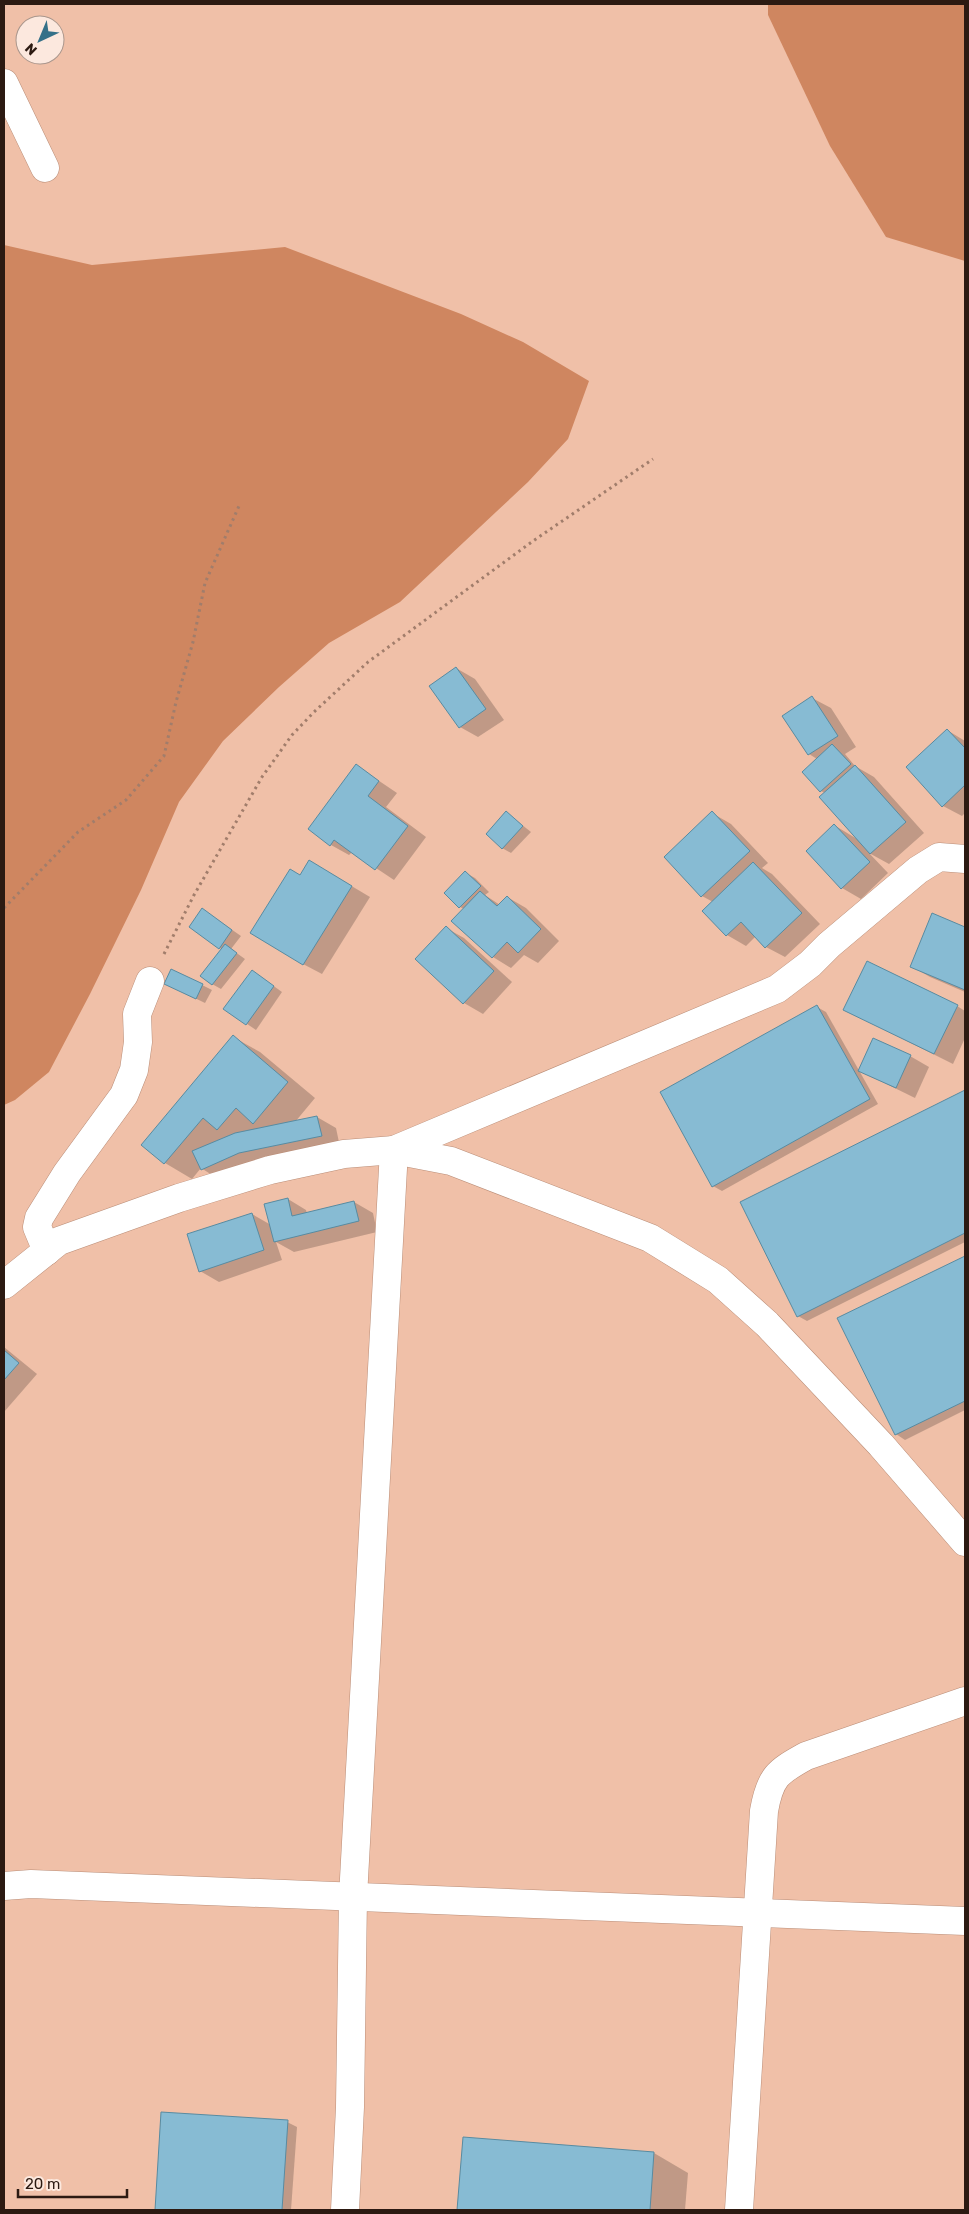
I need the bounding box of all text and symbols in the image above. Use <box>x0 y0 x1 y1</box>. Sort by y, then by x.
north arrow <box>15 15 65 65</box>
text: N <box>22 39 41 59</box>
scale bar <box>18 2166 126 2198</box>
text: 20 m <box>25 2175 60 2193</box>

